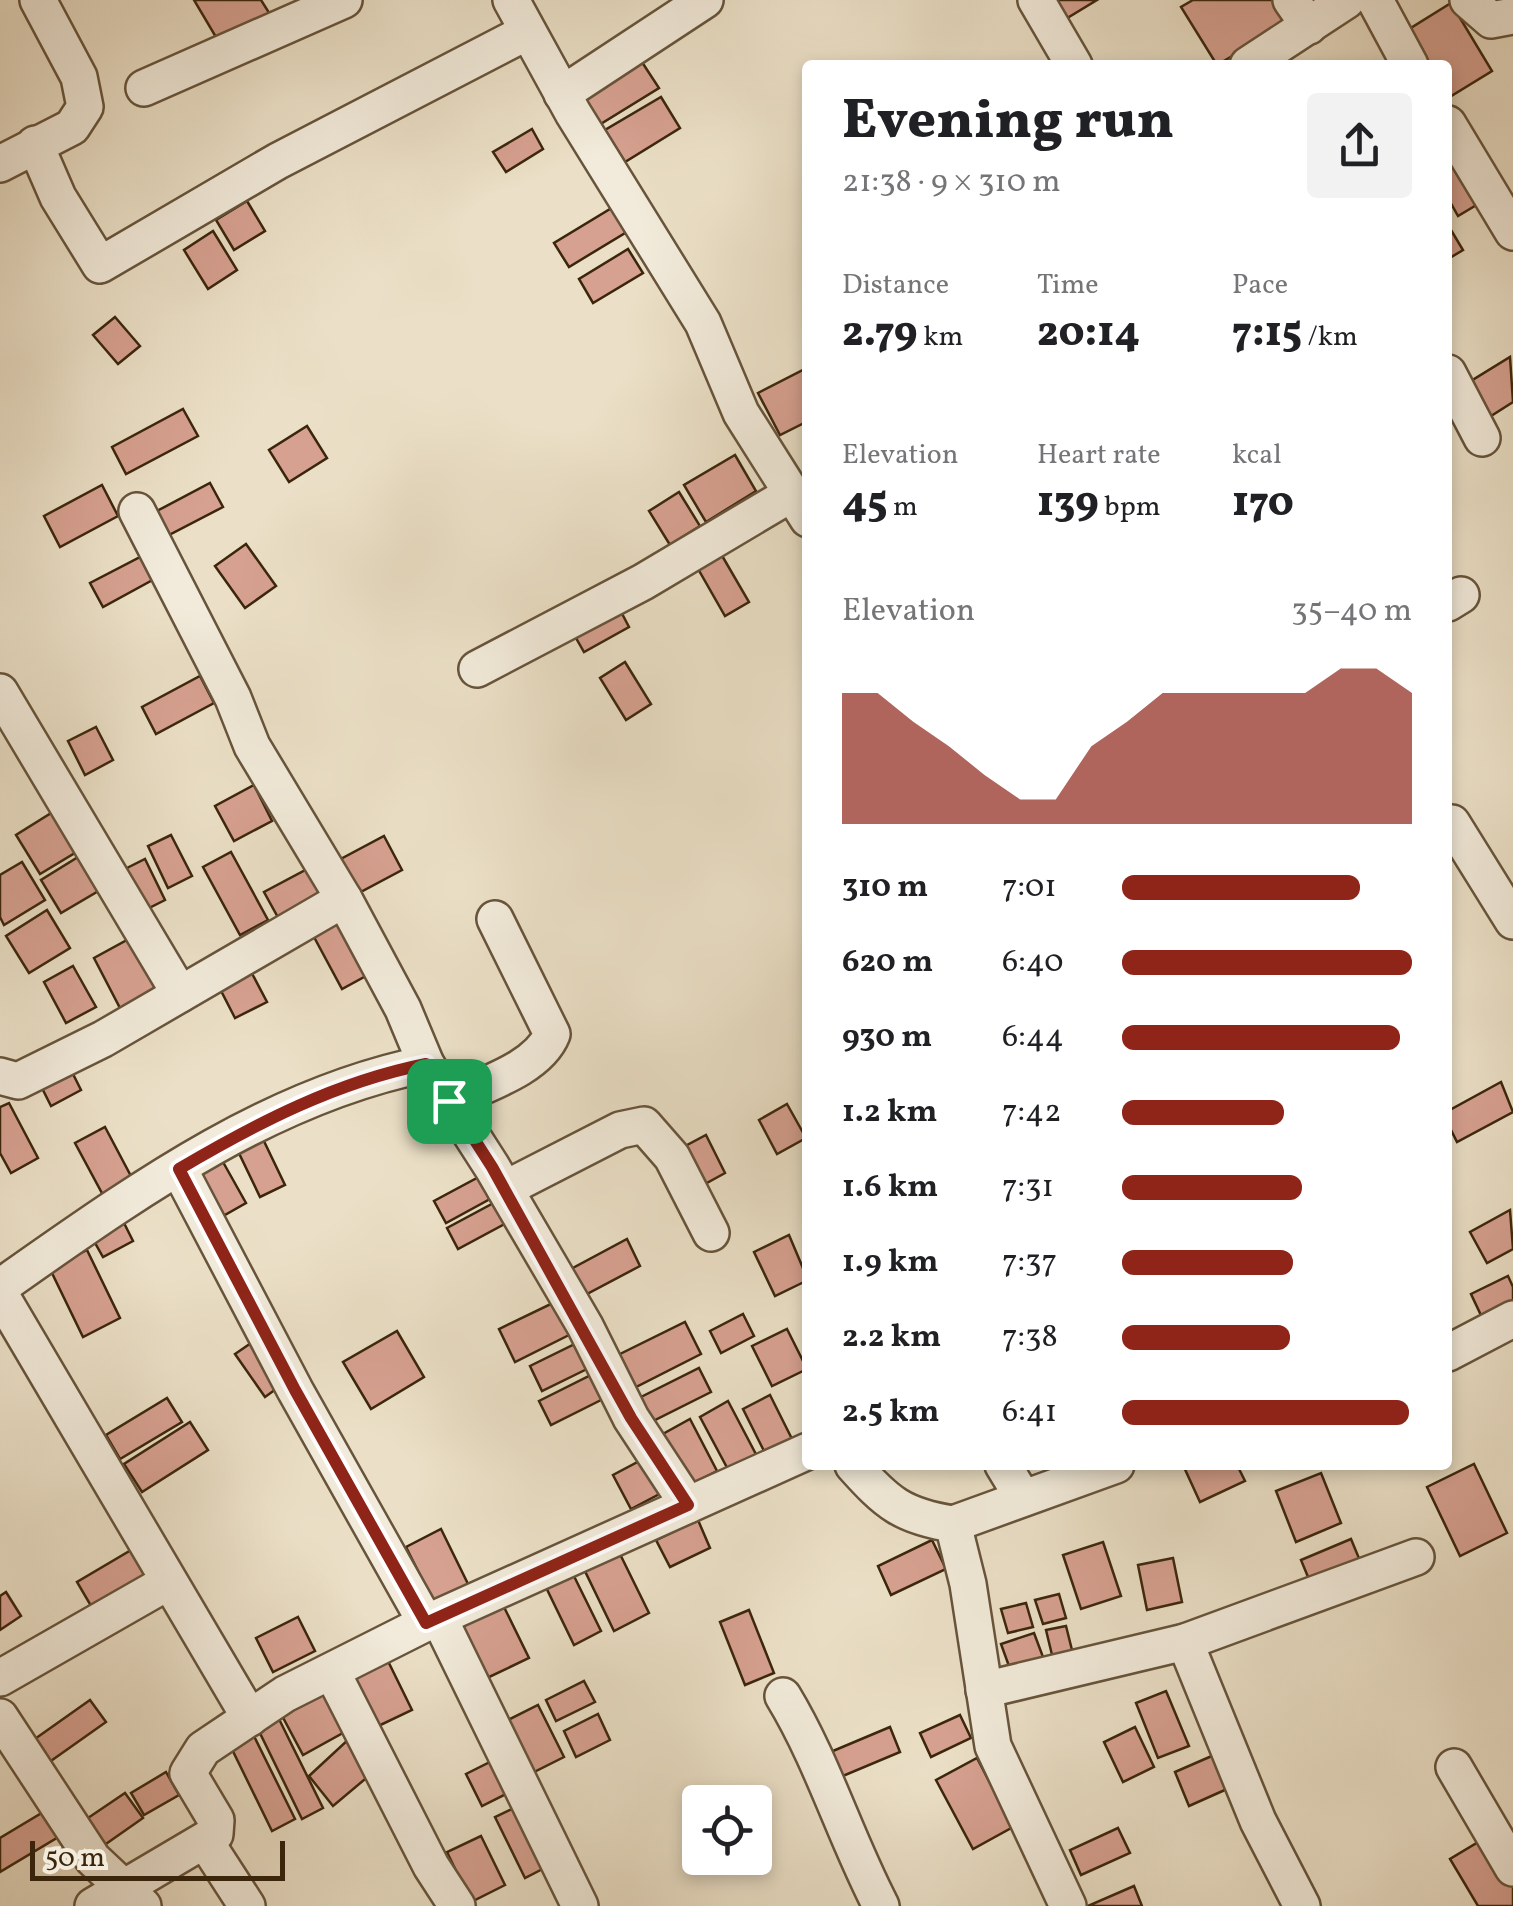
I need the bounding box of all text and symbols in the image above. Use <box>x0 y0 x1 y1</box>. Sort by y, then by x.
text: Evening run <box>842 85 1174 161</box>
button: share <box>1307 93 1412 198</box>
text: 21:38 · 9 × 310 m <box>842 161 1061 205</box>
text: Distance <box>842 266 949 305</box>
text: Time <box>1037 266 1098 305</box>
text: Pace <box>1232 266 1288 305</box>
text: 2.79 <box>842 305 918 364</box>
text: 20:14 <box>1037 305 1140 364</box>
text: 7:15 <box>1232 305 1302 364</box>
text: km <box>918 318 963 357</box>
text: /km <box>1302 318 1358 357</box>
text: Elevation <box>842 436 958 475</box>
text: Heart rate <box>1037 436 1161 475</box>
text: kcal <box>1232 436 1282 475</box>
text: 45 <box>842 475 887 534</box>
text: 139 <box>1037 475 1099 534</box>
text: 170 <box>1232 475 1294 534</box>
text: m <box>887 488 918 527</box>
text: bpm <box>1099 488 1160 527</box>
text: Elevation <box>842 590 975 634</box>
text: 35–40 m <box>1291 590 1412 634</box>
text: 310 m <box>842 866 928 910</box>
text: 7:01 <box>1002 866 1057 910</box>
text: 620 m <box>842 941 933 985</box>
text: 6:40 <box>1002 941 1063 985</box>
text: 930 m <box>842 1016 932 1060</box>
text: 6:44 <box>1002 1016 1064 1060</box>
pin <box>407 1059 492 1144</box>
icon: arrive <box>422 1074 477 1129</box>
text: 1.2 km <box>842 1091 937 1135</box>
text: 7:42 <box>1002 1091 1061 1135</box>
text: 1.6 km <box>842 1166 938 1210</box>
text: 7:31 <box>1002 1166 1054 1210</box>
text: 1.9 km <box>842 1241 938 1285</box>
text: 7:37 <box>1002 1241 1057 1285</box>
text: 2.2 km <box>842 1316 941 1360</box>
text: 7:38 <box>1002 1316 1058 1360</box>
text: 2.5 km <box>842 1391 940 1435</box>
text: 6:41 <box>1002 1391 1057 1435</box>
map controls <box>682 1785 772 1875</box>
button: locate <box>682 1785 772 1875</box>
scale bar <box>30 1836 285 1880</box>
text: 50 m <box>45 1839 105 1878</box>

